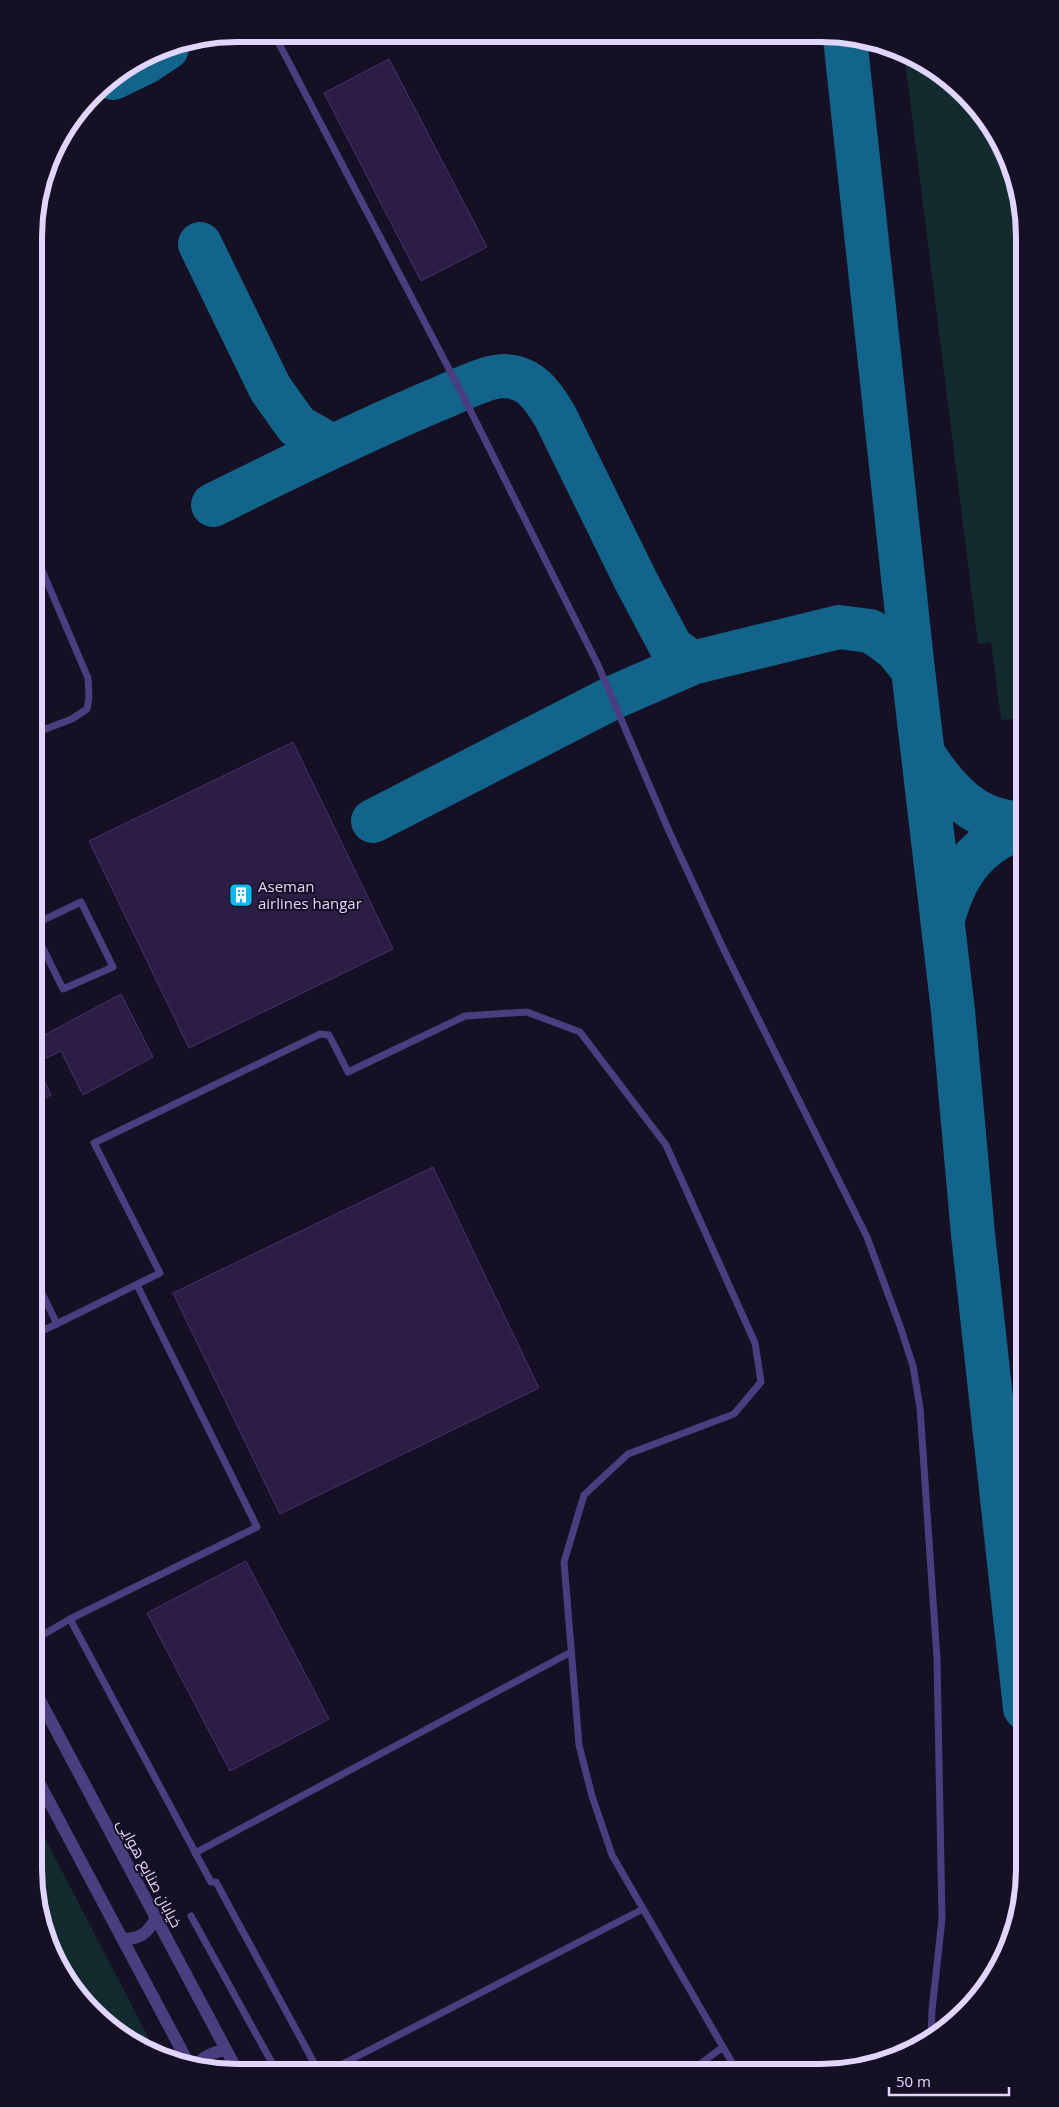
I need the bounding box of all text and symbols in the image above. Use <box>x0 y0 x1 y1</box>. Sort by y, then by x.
place label: Aseman airlines hangar <box>258 876 362 913</box>
building icon: Aseman airlines hangar <box>228 882 254 908</box>
street label: خیابان صنایع هوایی <box>111 1815 187 1932</box>
scale bar <box>889 2064 1009 2096</box>
text: 50 m <box>896 2071 931 2091</box>

